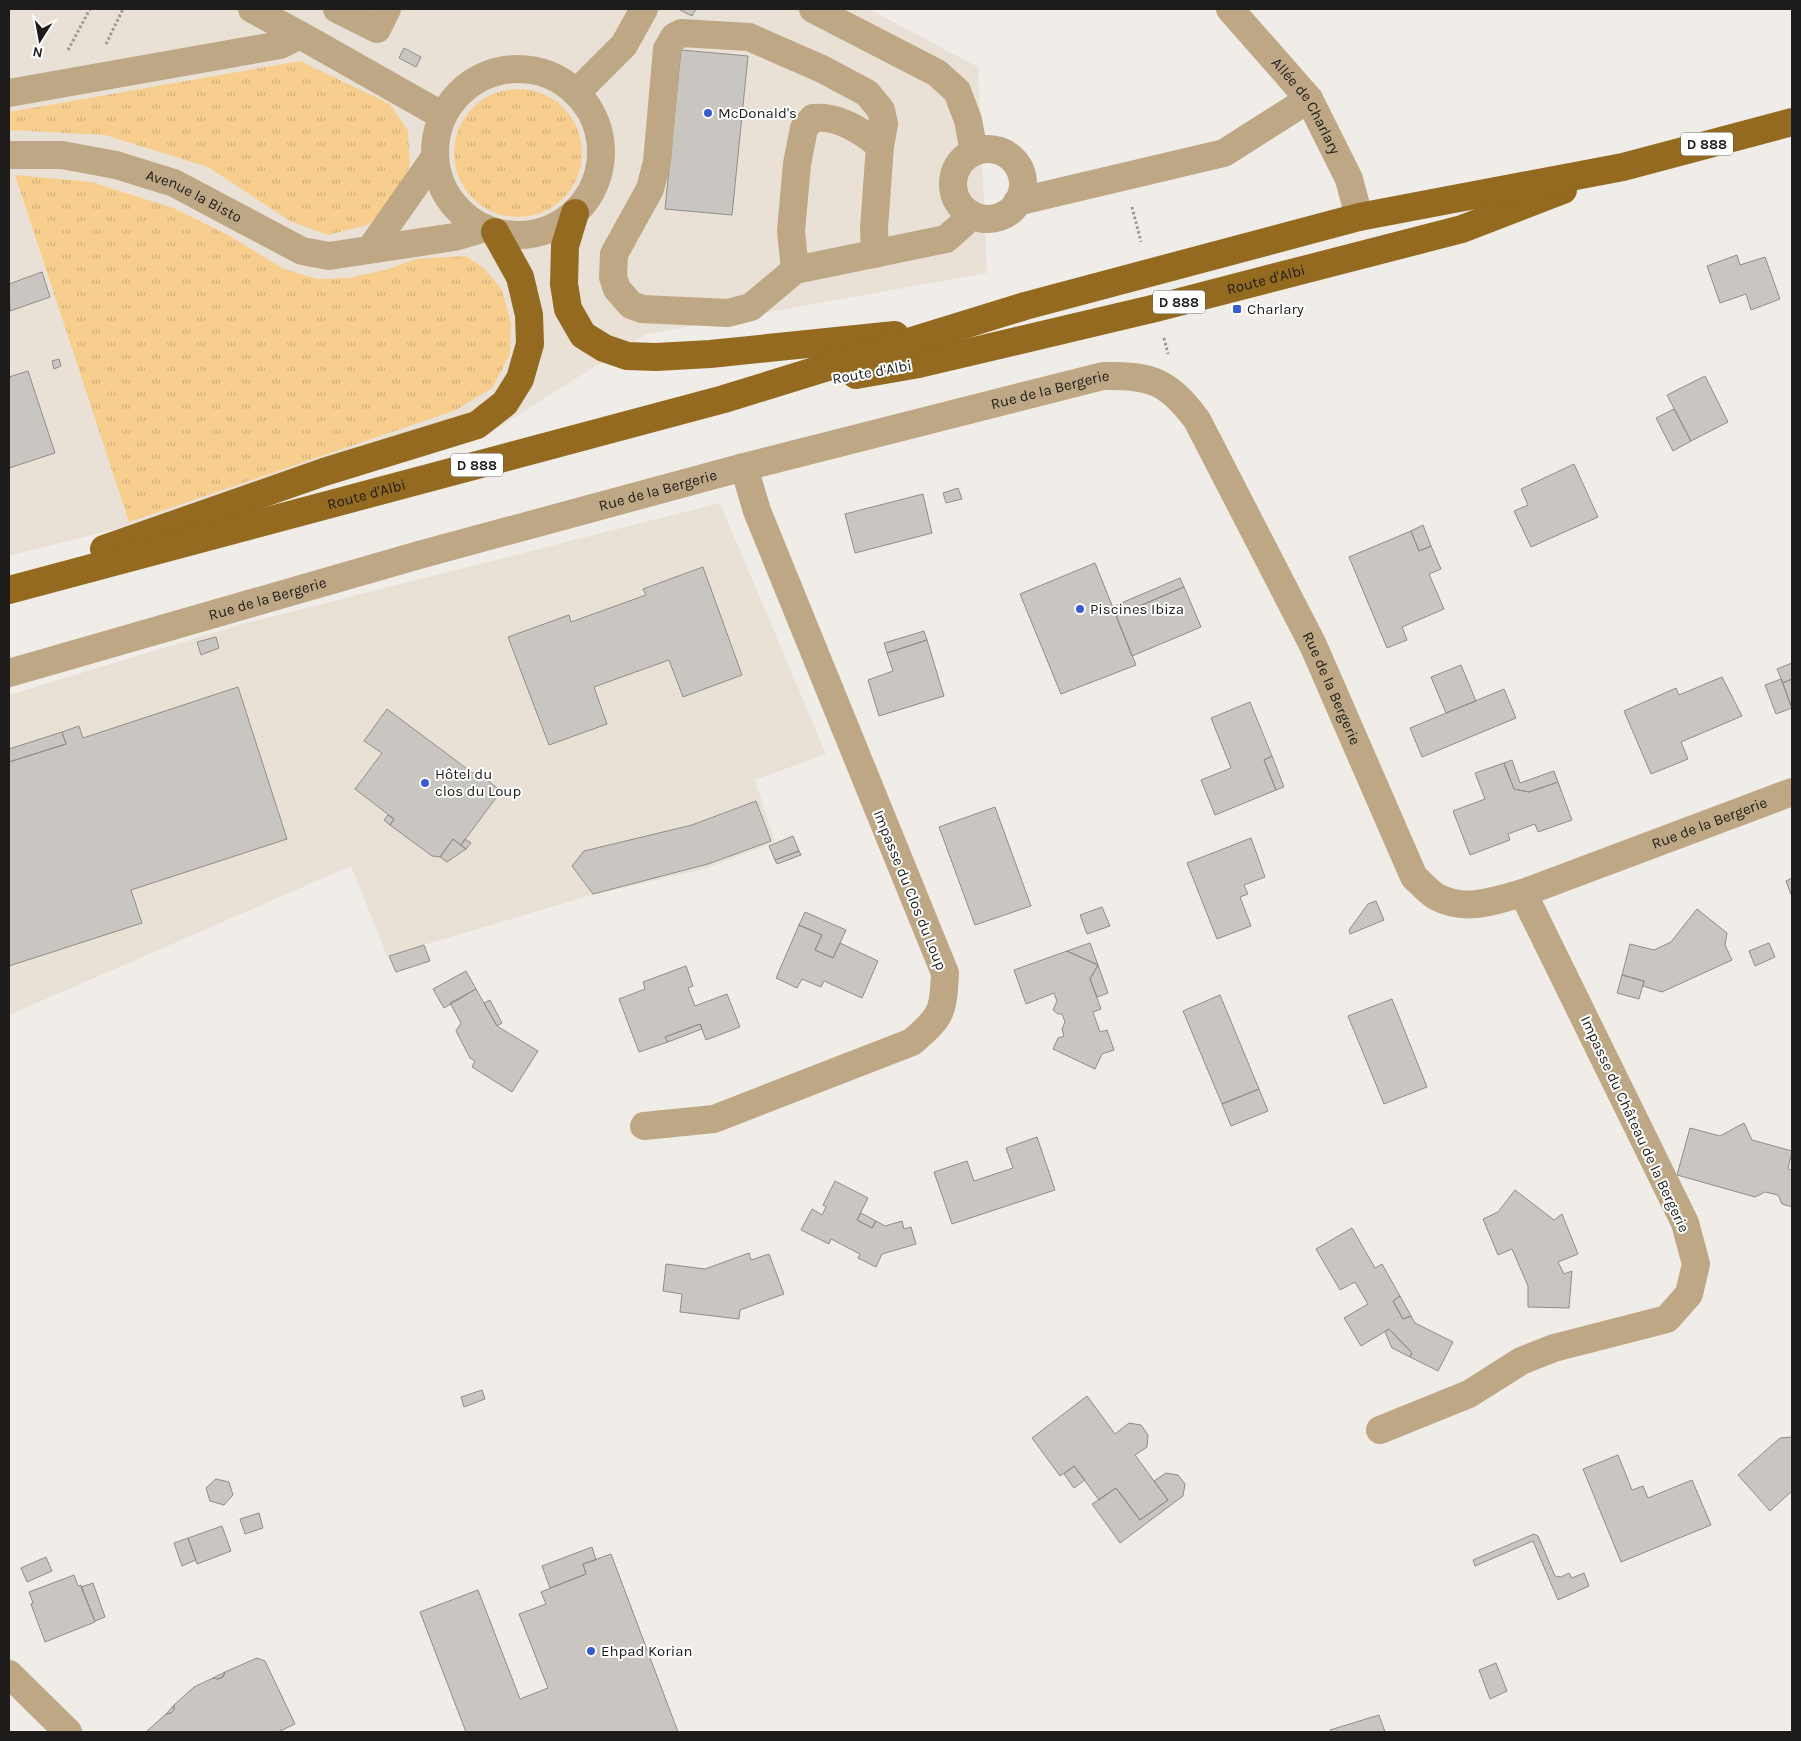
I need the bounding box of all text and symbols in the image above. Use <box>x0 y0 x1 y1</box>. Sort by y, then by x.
north arrow <box>15 15 65 65</box>
text: N <box>31 43 44 62</box>
street label: Allée de Charlary <box>1268 54 1344 157</box>
place label: McDonald's <box>718 104 797 122</box>
marker: McDonald's <box>702 107 714 119</box>
road number: D 888 <box>1681 132 1733 156</box>
street label: Avenue la Bisto <box>144 166 245 226</box>
street label: Route d'Albi <box>1225 261 1307 298</box>
road number: D 888 <box>1153 290 1205 314</box>
place label: Charlary <box>1247 300 1304 318</box>
marker: Charlary <box>1231 303 1243 315</box>
street label: Route d'Albi <box>831 356 913 388</box>
street label: Rue de la Bergerie <box>989 367 1109 413</box>
road number: D 888 <box>451 454 503 476</box>
street label: Rue de la Bergerie <box>597 466 719 515</box>
street label: Route d'Albi <box>325 475 408 514</box>
street label: Rue de la Bergerie <box>207 573 328 624</box>
place label: Piscines Ibiza <box>1090 600 1184 618</box>
marker: Piscines Ibiza <box>1074 603 1086 615</box>
street label: Rue de la Bergerie <box>1299 629 1364 748</box>
place label: Hôtel du clos du Loup <box>435 765 521 800</box>
marker: Hôtel du clos du Loup <box>419 777 431 789</box>
street label: Rue de la Bergerie <box>1649 793 1770 853</box>
street label: Impasse du Clos du Loup <box>870 807 950 973</box>
street label: Impasse du Château de la Bergerie <box>1577 1013 1693 1235</box>
place label: Ehpad Korian <box>601 1642 692 1660</box>
marker: Ehpad Korian <box>585 1645 597 1657</box>

